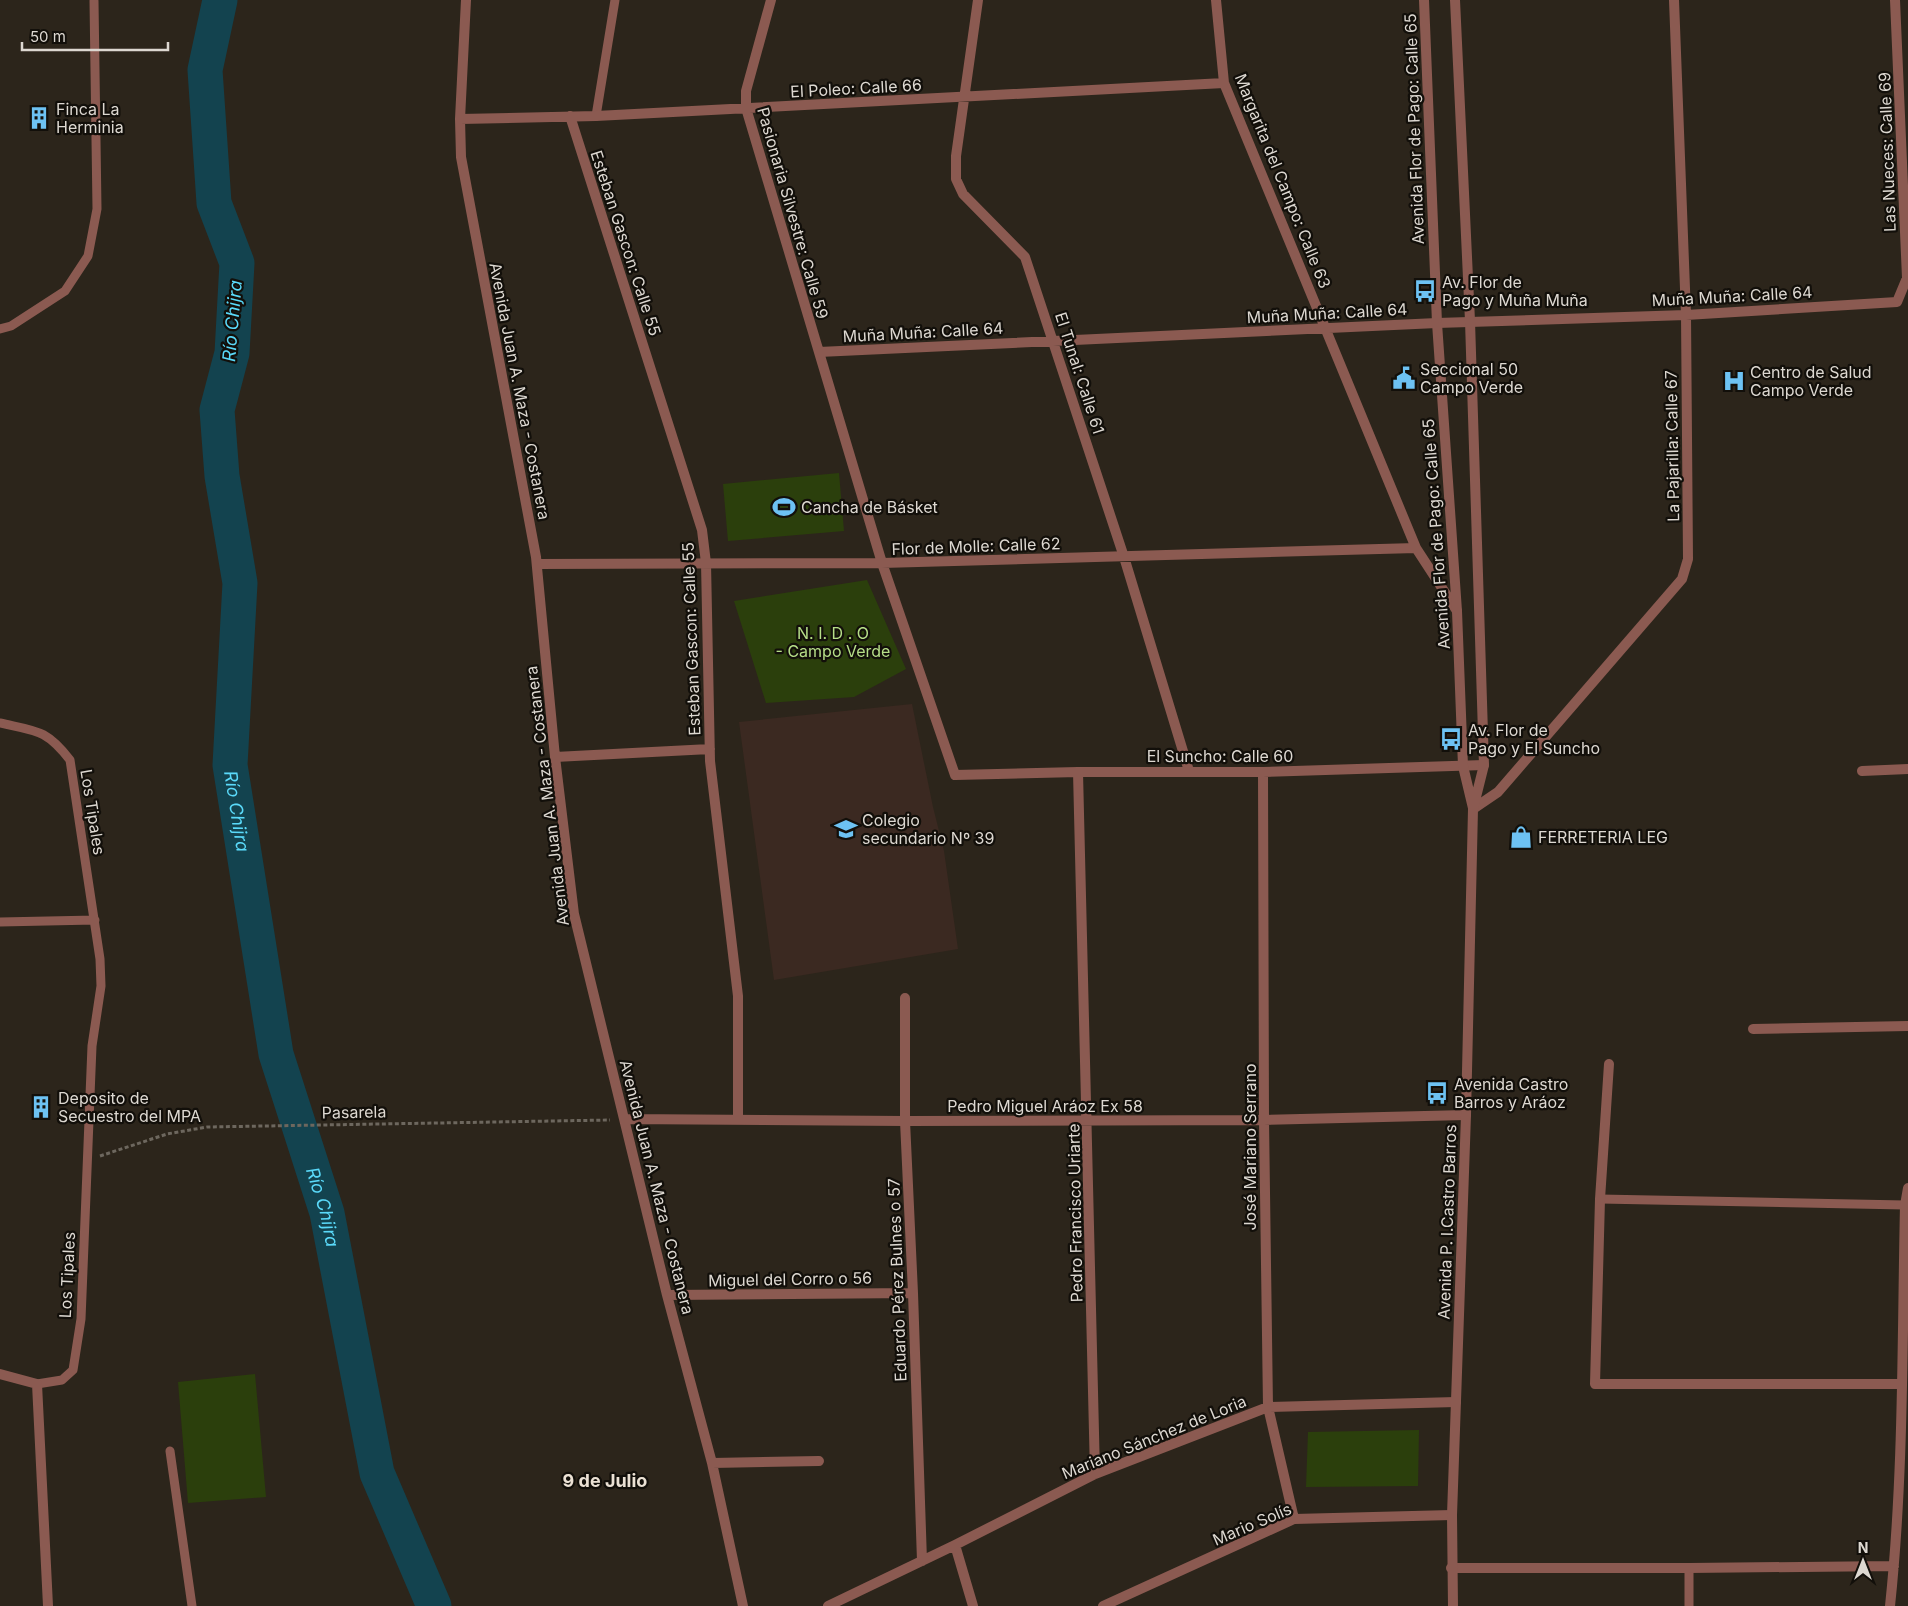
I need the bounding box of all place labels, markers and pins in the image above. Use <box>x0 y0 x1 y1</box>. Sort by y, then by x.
place label: Finca La Herminia <box>56 99 124 137</box>
building icon: Finca La Herminia <box>26 105 52 131</box>
place label: Av. Flor de Pago y Muña Muña <box>1442 272 1588 310</box>
bus stop icon: Av. Flor de Pago y Muña Muña <box>1412 278 1438 304</box>
place label: Seccional 50 Campo Verde <box>1420 359 1523 397</box>
place label: Centro de Salud Campo Verde <box>1750 362 1872 400</box>
public building icon: Seccional 50 Campo Verde <box>1391 365 1417 391</box>
hospital icon: Centro de Salud Campo Verde <box>1721 368 1747 394</box>
sports icon: Cancha de Básket <box>771 494 797 520</box>
place label: Cancha de Básket <box>801 497 938 517</box>
place label: Av. Flor de Pago y El Suncho <box>1468 720 1600 758</box>
bus stop icon: Av. Flor de Pago y El Suncho <box>1438 726 1464 752</box>
place label: Colegio secundario Nº 39 <box>862 810 994 848</box>
school or university icon: Colegio secundario Nº 39 <box>833 816 859 842</box>
shop icon: FERRETERIA LEG <box>1508 824 1534 850</box>
place label: FERRETERIA LEG <box>1538 827 1668 847</box>
place label: Avenida Castro Barros y Aráoz <box>1454 1074 1568 1112</box>
bus stop icon: Avenida Castro Barros y Aráoz <box>1424 1080 1450 1106</box>
place label: Deposito de Secuestro del MPA <box>58 1088 201 1126</box>
building icon: Deposito de Secuestro del MPA <box>28 1094 54 1120</box>

